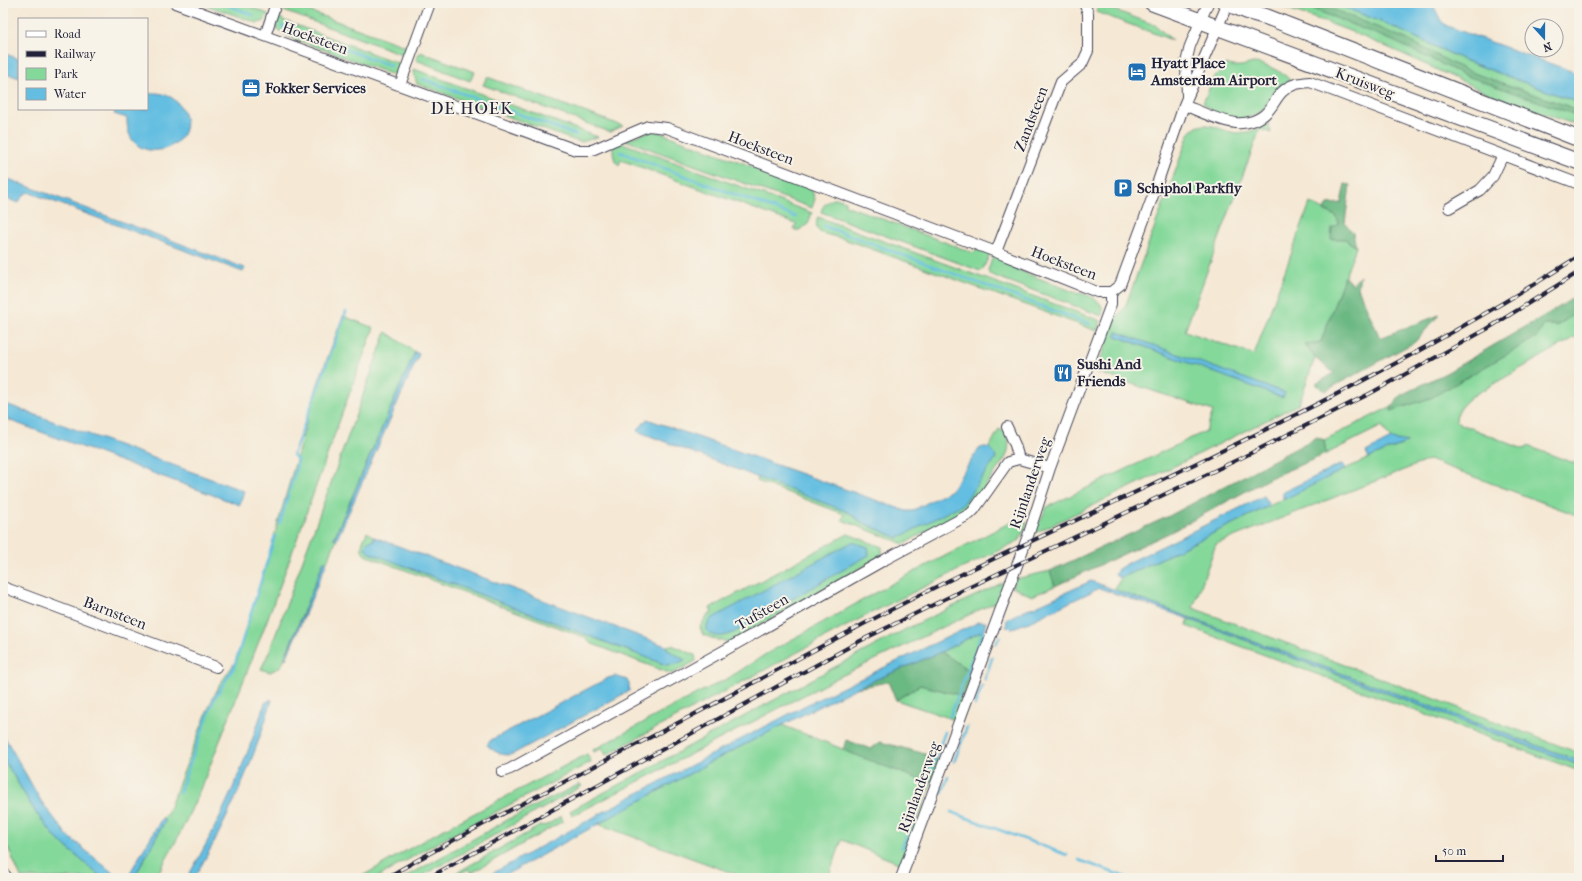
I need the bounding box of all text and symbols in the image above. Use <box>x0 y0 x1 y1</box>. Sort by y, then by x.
legend <box>18 18 148 110</box>
street label: Hoeksteen <box>280 18 351 58</box>
north arrow <box>1524 18 1564 58</box>
text: Road <box>54 27 81 41</box>
text: N <box>1541 39 1554 55</box>
text: Railway <box>54 47 96 61</box>
place label: Hyatt Place Amsterdam Airport <box>1150 54 1278 89</box>
hotel icon: Hyatt Place Amsterdam Airport <box>1126 61 1148 83</box>
street label: Kruisweg <box>1333 63 1398 103</box>
text: Park <box>54 67 79 81</box>
office icon: Fokker Services <box>240 77 262 99</box>
place label: Fokker Services <box>264 79 366 97</box>
street label: Zandsteen <box>1010 84 1052 154</box>
text: Water <box>53 87 87 101</box>
district label: DE HOEK <box>430 98 514 118</box>
street label: Hoeksteen <box>726 127 797 169</box>
parking icon: Schiphol Parkfly <box>1112 177 1134 199</box>
place label: Schiphol Parkfly <box>1137 179 1243 197</box>
street label: Hoeksteen <box>1029 242 1100 284</box>
place label: Sushi And Friends <box>1076 355 1142 390</box>
restaurant icon: Sushi And Friends <box>1052 362 1074 384</box>
street label: Rijnlanderweg <box>1006 434 1054 531</box>
street label: Tufsteen <box>733 590 792 634</box>
street label: Barnsteen <box>81 593 149 633</box>
street label: Rijnlanderweg <box>894 738 944 835</box>
scale bar <box>1436 837 1503 863</box>
text: 50 m <box>1442 844 1466 858</box>

